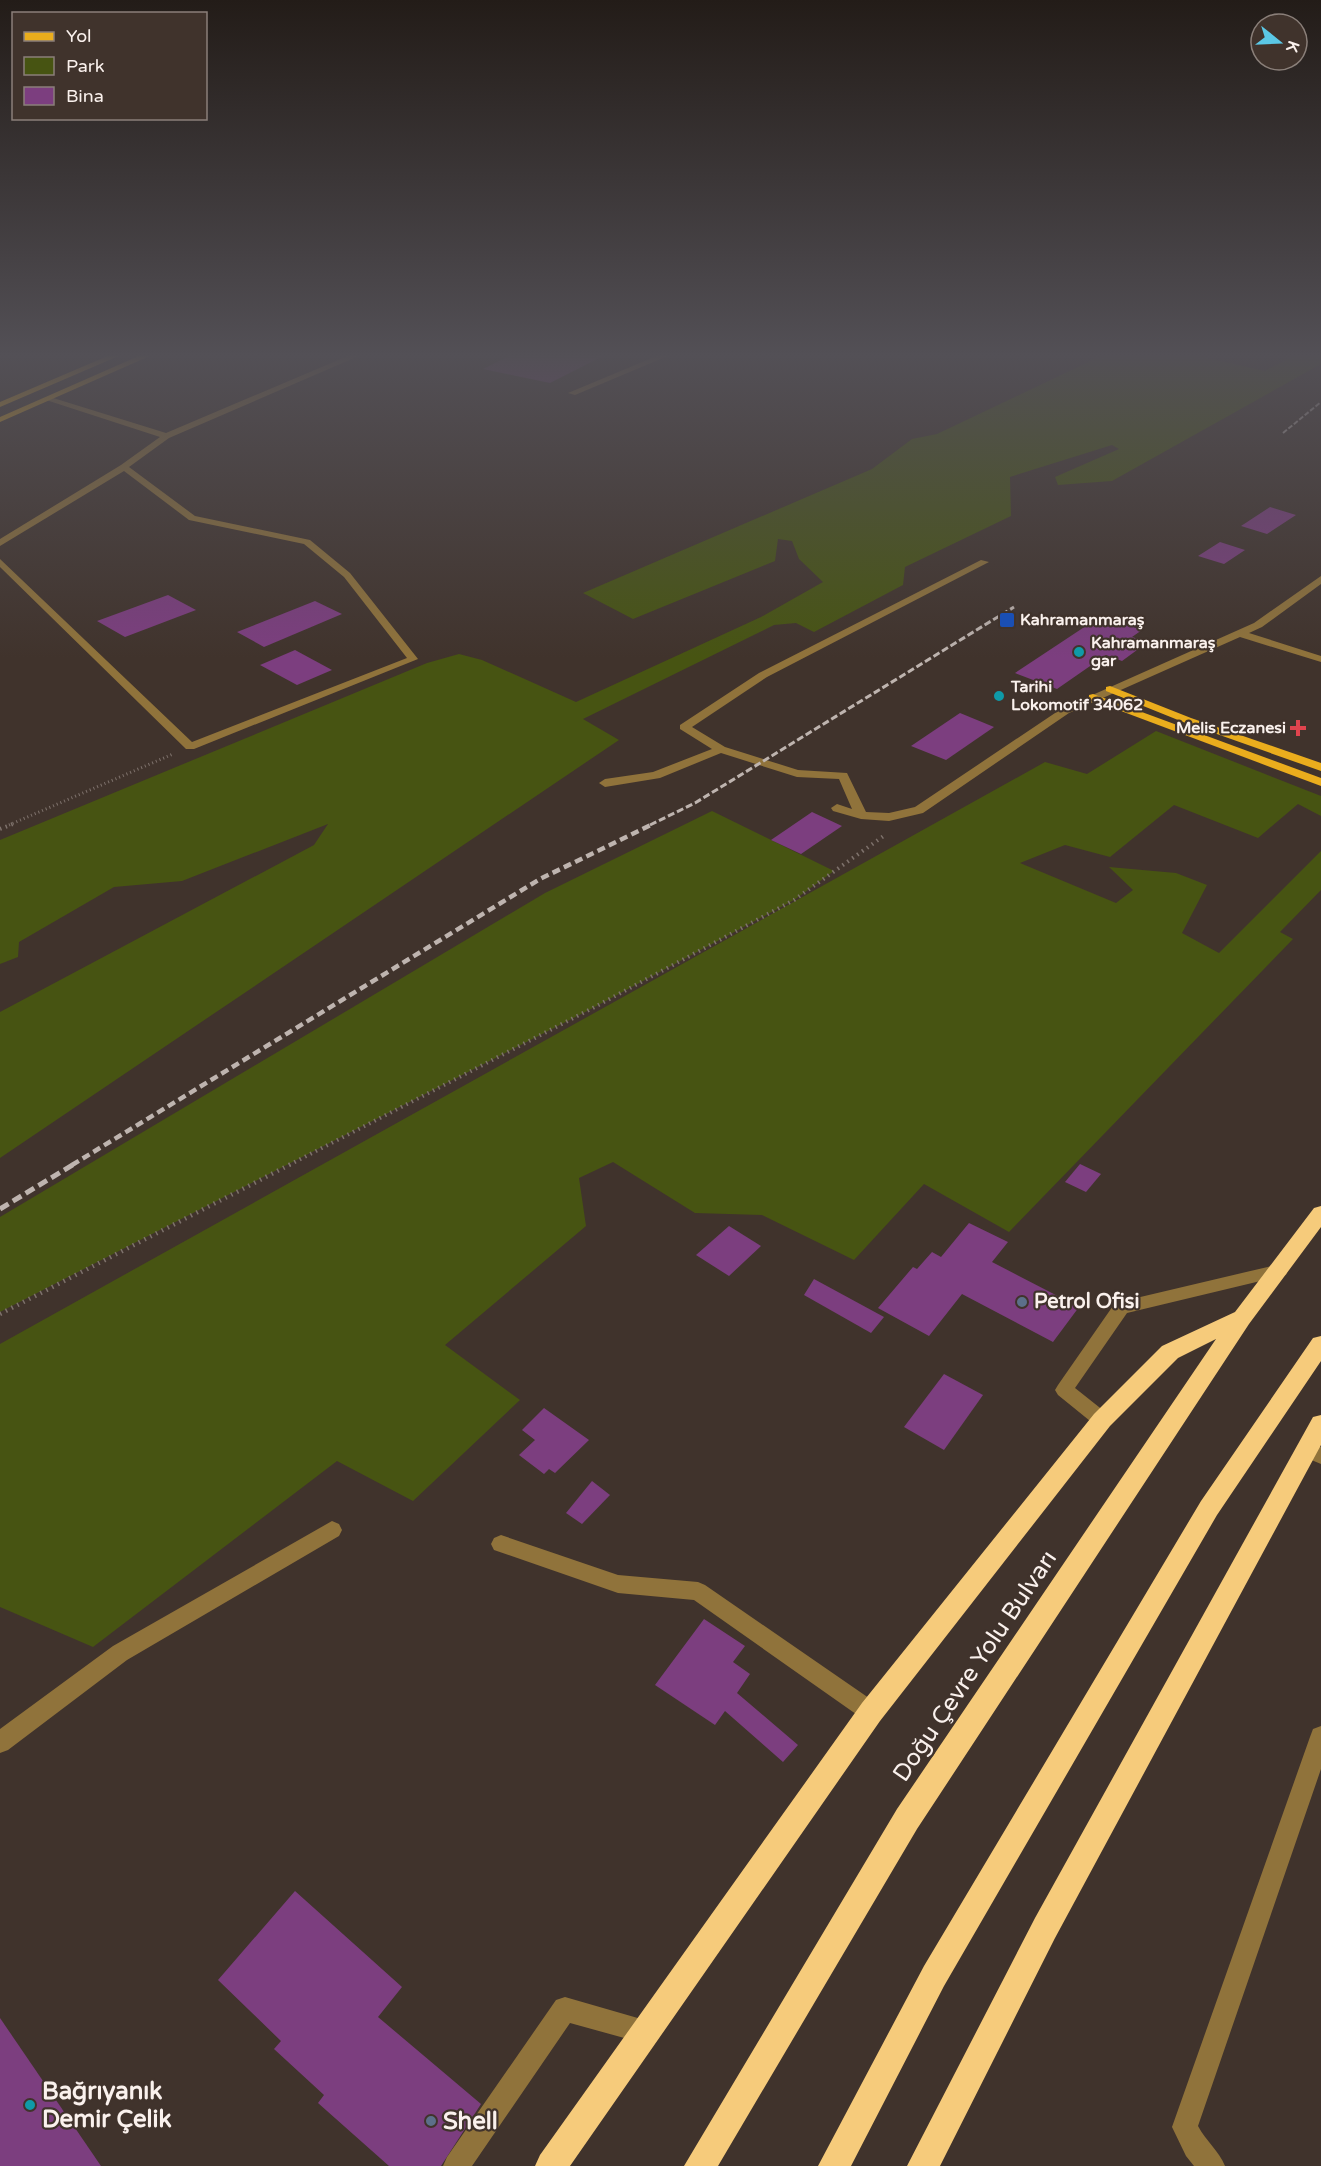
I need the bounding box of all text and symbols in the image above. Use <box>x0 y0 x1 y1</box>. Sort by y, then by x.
legend <box>12 12 207 120</box>
north arrow <box>1249 12 1309 72</box>
text: Yol <box>66 25 92 47</box>
text: K <box>1281 38 1303 55</box>
text: Park <box>66 55 105 77</box>
text: Bina <box>66 85 104 107</box>
place label: Kahramanmaraş <box>1020 610 1145 630</box>
marker: Kahramanmaraş <box>998 611 1016 629</box>
place label: Kahramanmaraş gar <box>1091 633 1216 671</box>
marker: Kahramanmaraş gar <box>1072 645 1086 659</box>
place label: Tarihi Lokomotif 34062 <box>1010 677 1143 715</box>
marker: Tarihi Lokomotif 34062 <box>992 689 1006 703</box>
place label: Melis Eczanesi <box>1176 718 1286 738</box>
marker: Melis Eczanesi <box>1291 721 1305 735</box>
place label: Petrol Ofisi <box>1034 1290 1139 1314</box>
marker: Petrol Ofisi <box>1015 1295 1029 1309</box>
street label: Doğu Çevre Yolu Bulvarı <box>887 1545 1063 1787</box>
place label: Bağrıyanık Demir Çelik <box>42 2077 172 2134</box>
marker: Bağrıyanık Demir Çelik <box>23 2098 37 2112</box>
place label: Shell <box>443 2107 498 2136</box>
marker: Shell <box>424 2114 438 2128</box>

